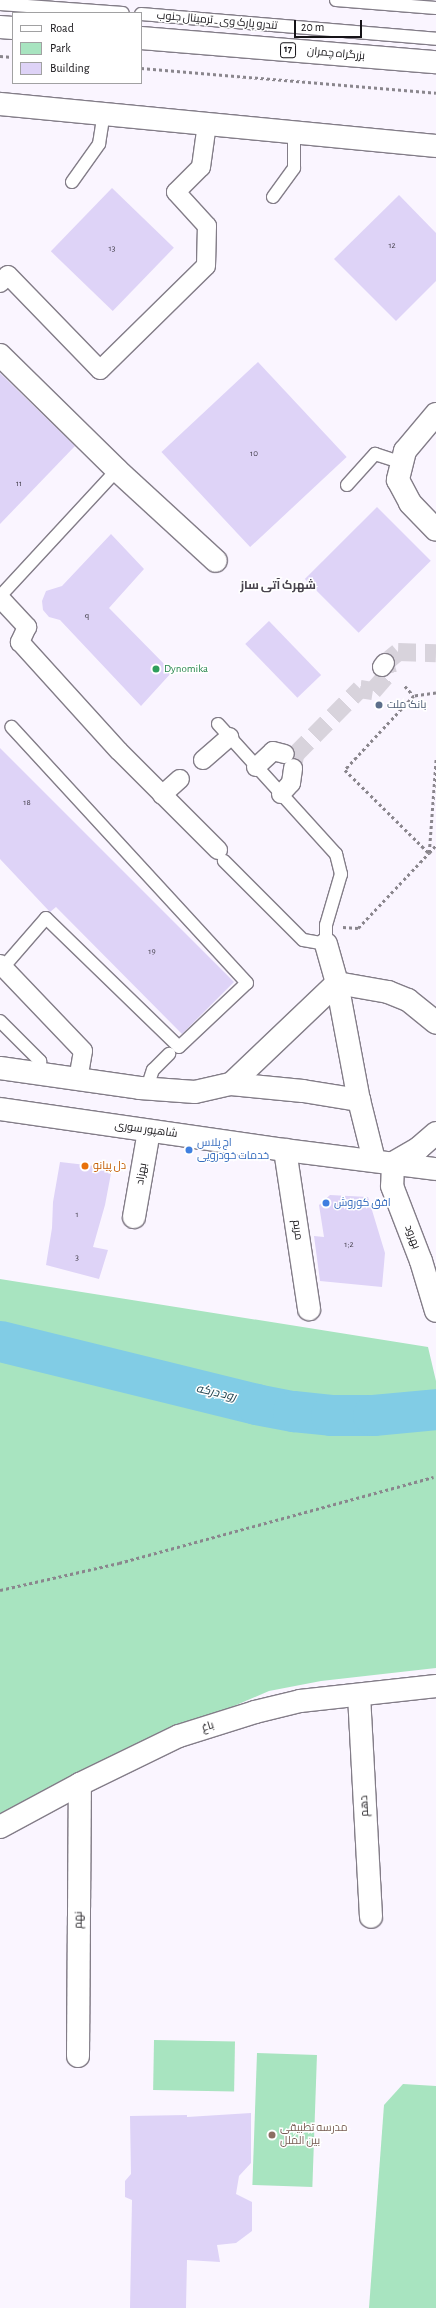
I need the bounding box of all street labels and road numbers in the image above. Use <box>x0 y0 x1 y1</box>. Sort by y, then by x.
street label: تندرو پارک وی ـ ترمینال جنوب <box>156 9 278 33</box>
road number: 17 <box>280 42 296 58</box>
street label: بزرگراه چمران <box>306 45 366 63</box>
street label: شاهپور سوری <box>114 1119 178 1141</box>
street label: بهزاد <box>134 1162 150 1186</box>
street label: مریم <box>289 1219 305 1241</box>
street label: بهرود <box>401 1223 423 1251</box>
street label: باغ <box>200 1719 216 1735</box>
street label: دهم <box>358 1795 372 1817</box>
street label: نهم <box>72 1911 86 1929</box>

